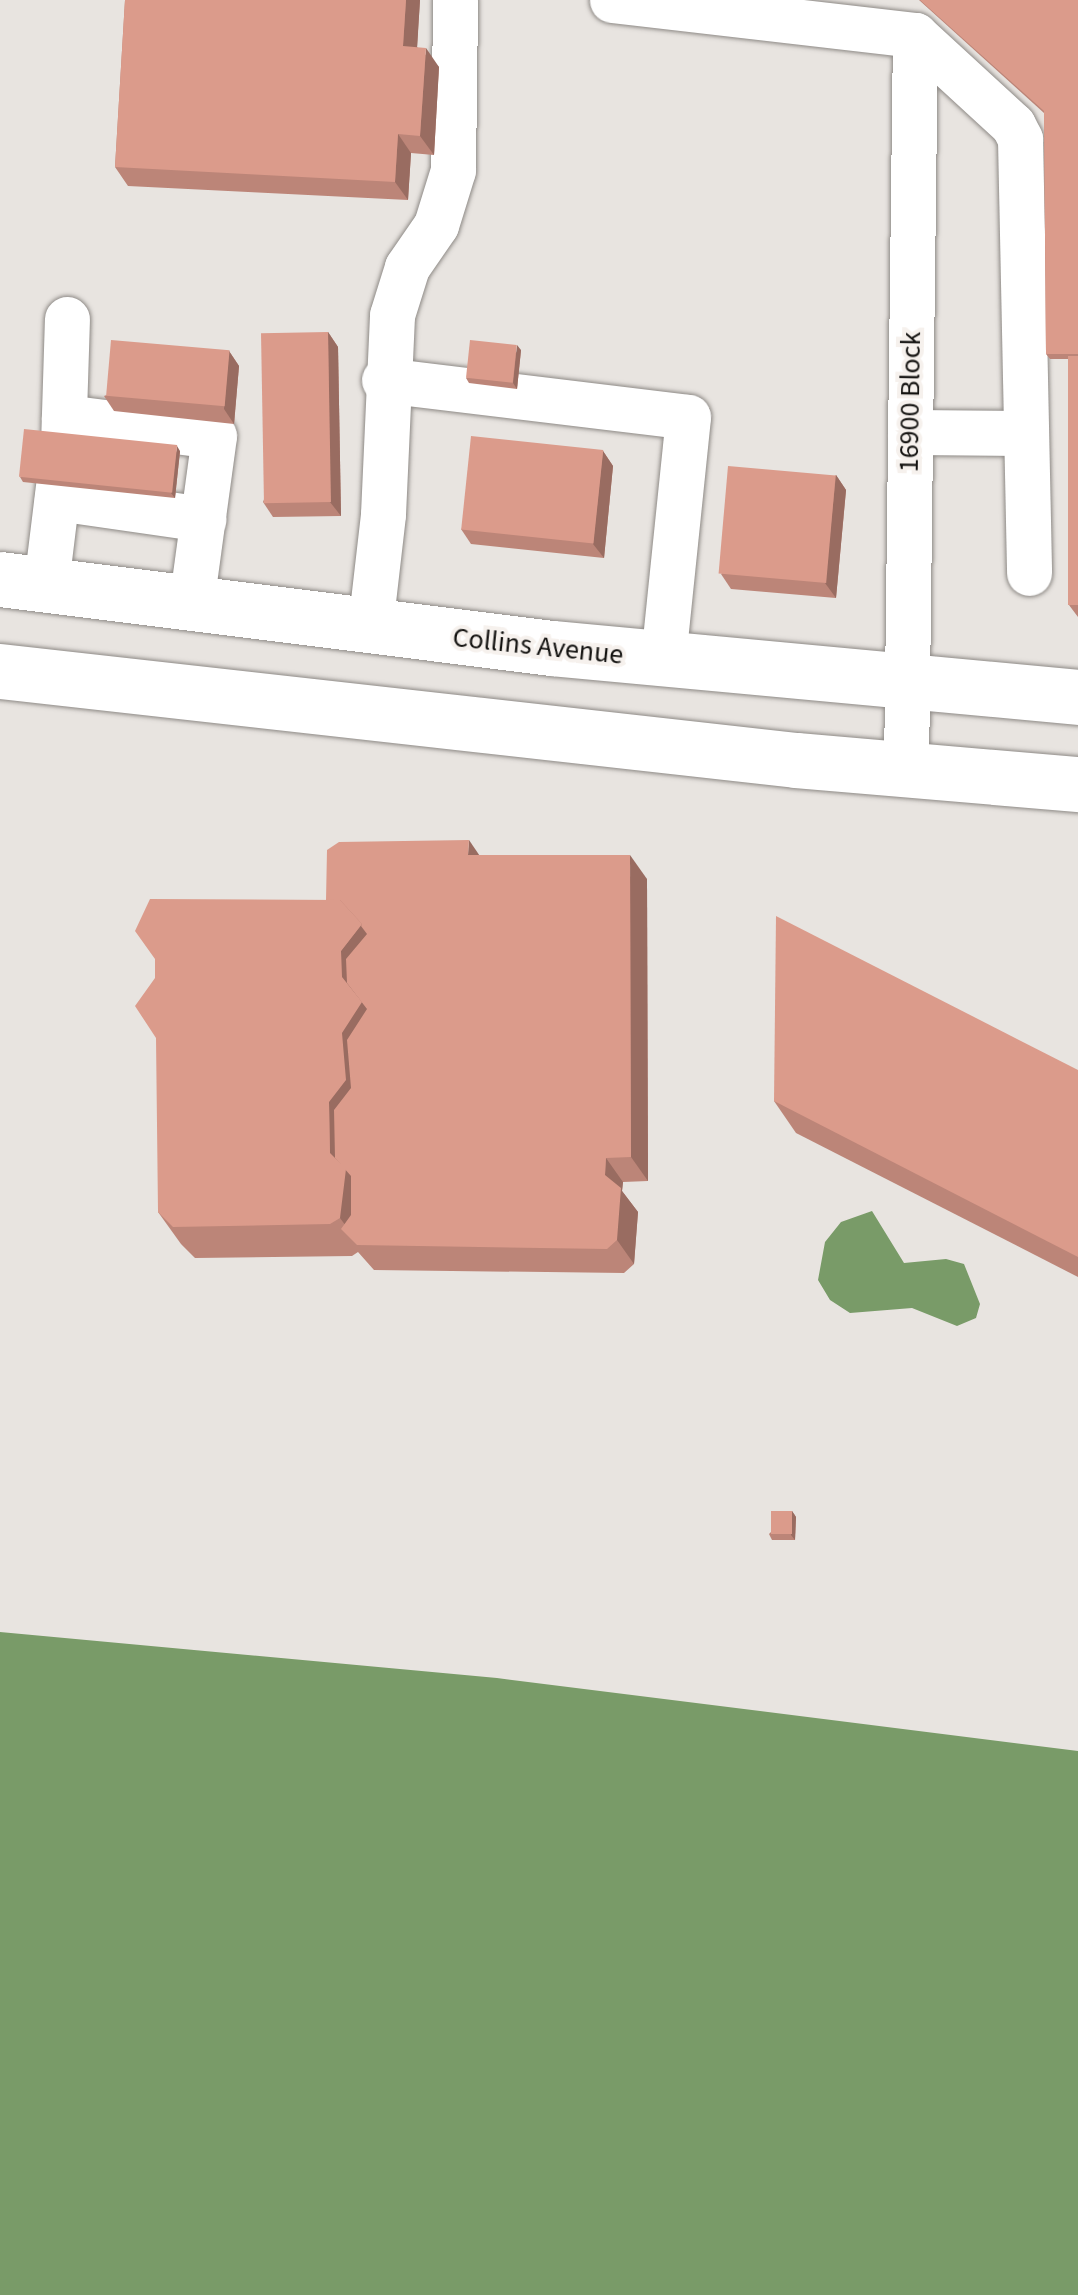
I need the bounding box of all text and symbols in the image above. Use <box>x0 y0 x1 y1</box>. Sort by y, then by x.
street label: 16900 Block <box>892 331 928 473</box>
street label: Collins Avenue <box>451 620 625 672</box>

